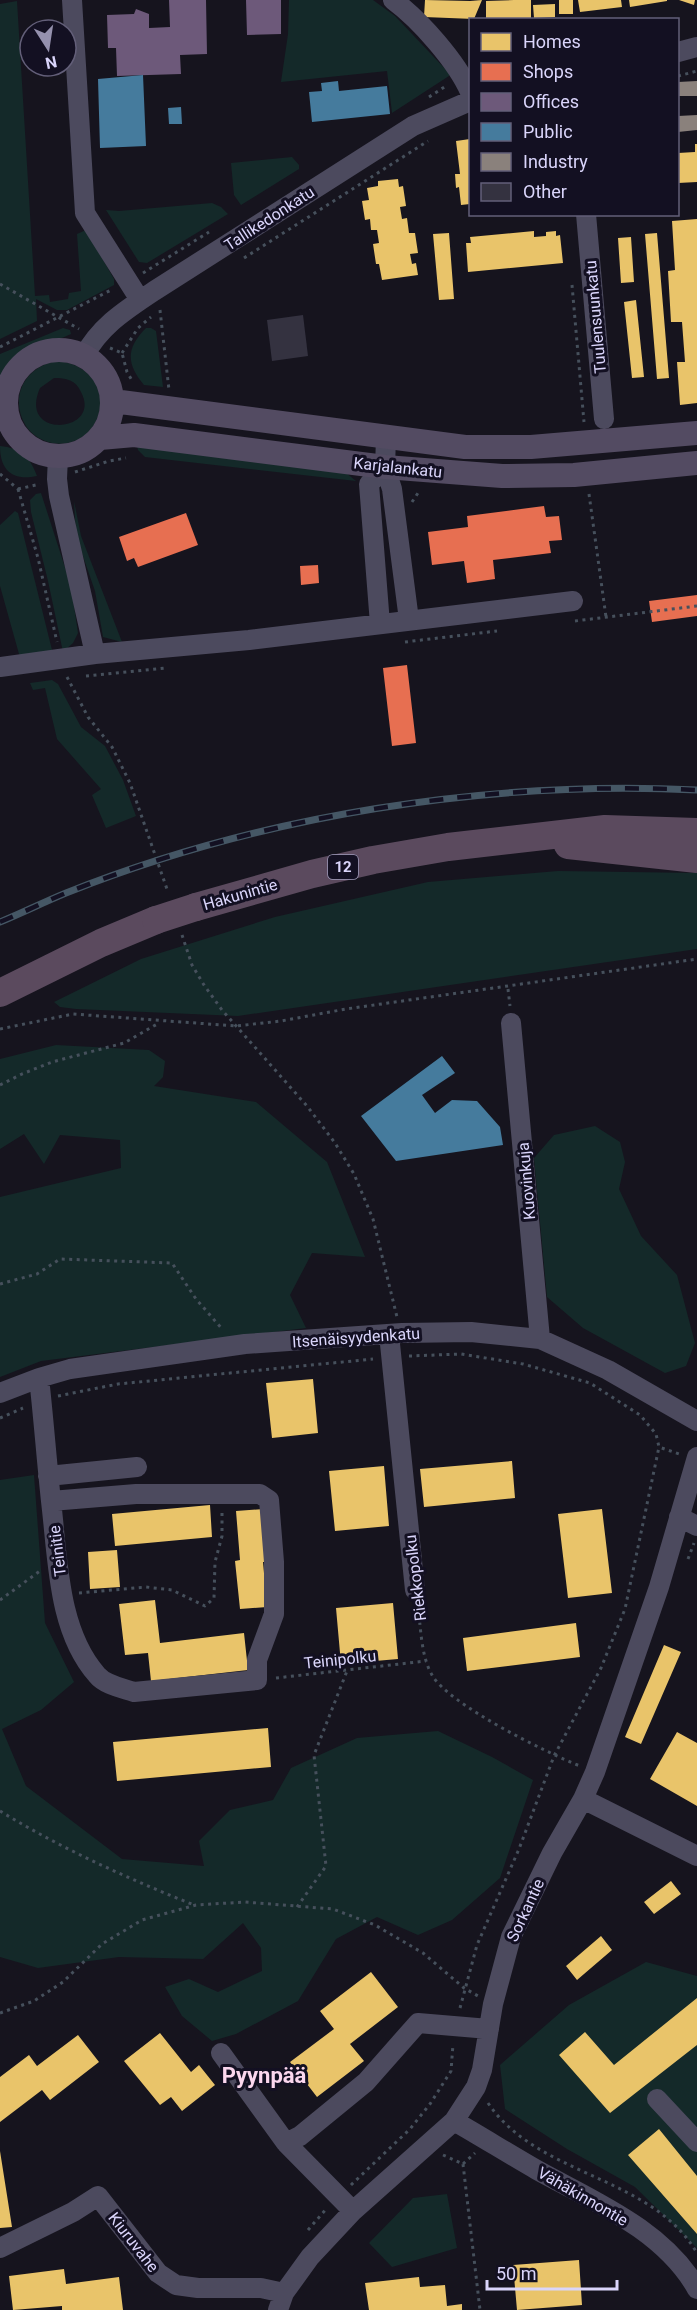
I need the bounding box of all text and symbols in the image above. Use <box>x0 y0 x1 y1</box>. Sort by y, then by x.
north arrow <box>18 18 78 78</box>
legend <box>469 18 679 216</box>
text: Homes <box>523 31 581 52</box>
text: N <box>44 52 59 73</box>
text: Shops <box>523 61 573 82</box>
text: Offices <box>523 91 579 112</box>
text: Public <box>523 121 573 142</box>
text: Industry <box>523 151 588 172</box>
text: Other <box>523 181 567 202</box>
street label: Tallikedonkatu <box>221 182 318 255</box>
street label: Tuulensuunkatu <box>581 260 610 374</box>
street label: Karjalankatu <box>353 453 443 482</box>
road number: 12 <box>328 855 358 879</box>
street label: Hakunintie <box>201 875 279 914</box>
street label: Kuovinkuja <box>514 1141 539 1220</box>
street label: Itsenäisyydenkatu <box>291 1324 421 1351</box>
street label: Teinitie <box>45 1524 70 1578</box>
street label: Riekkopolku <box>401 1534 430 1622</box>
street label: Teinipolku <box>303 1646 377 1673</box>
street label: Sorkantie <box>503 1876 548 1945</box>
district label: Pyynpää <box>222 2063 307 2088</box>
street label: Vähäkinnontie <box>534 2163 631 2230</box>
street label: Kiuruvahe <box>104 2209 163 2276</box>
scale bar <box>487 2253 618 2291</box>
text: 50 m <box>496 2263 536 2284</box>

